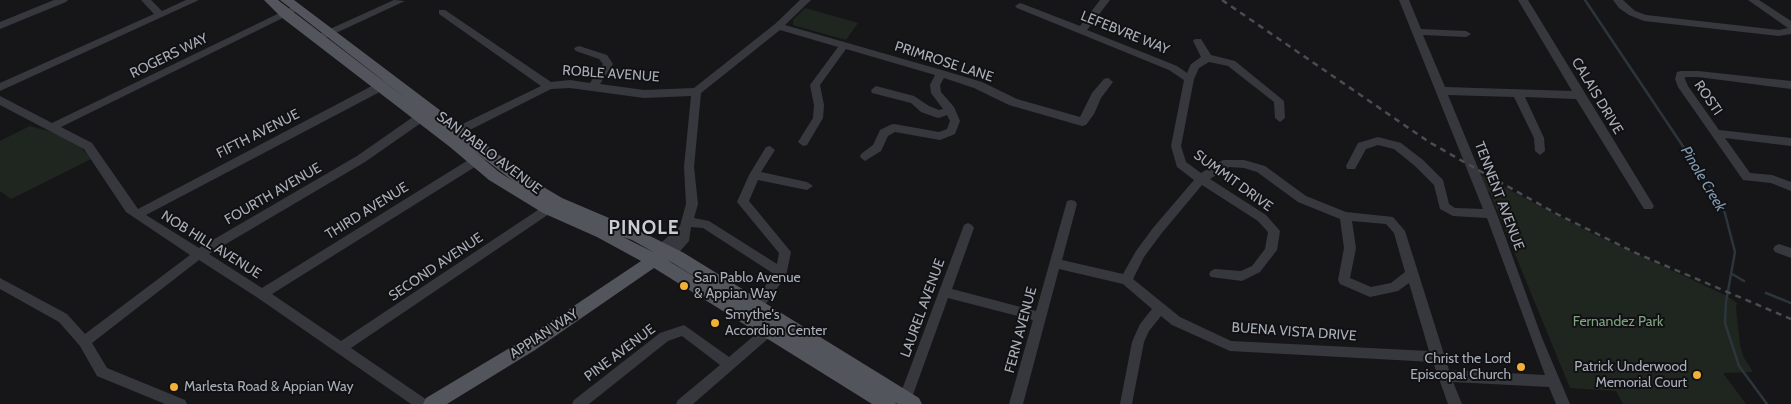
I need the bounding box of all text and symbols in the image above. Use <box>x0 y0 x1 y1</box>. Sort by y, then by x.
street label: LEFEBVRE WAY <box>1078 8 1172 58</box>
street label: ROGERS WAY <box>127 30 211 82</box>
street label: PRIMROSE LANE <box>893 38 995 86</box>
street label: CALAIS DRIVE <box>1568 55 1626 137</box>
street label: ROBLE AVENUE <box>562 62 660 86</box>
street label: ROSTI <box>1690 77 1726 119</box>
street label: FIFTH AVENUE <box>214 106 302 162</box>
street label: SAN PABLO AVENUE <box>433 108 545 198</box>
street label: TENNENT AVENUE <box>1471 139 1527 253</box>
water label: Pinole Creek <box>1676 143 1730 215</box>
street label: SUMMIT DRIVE <box>1190 147 1276 215</box>
street label: FOURTH AVENUE <box>222 160 324 228</box>
street label: THIRD AVENUE <box>322 179 412 243</box>
street label: NOB HILL AVENUE <box>158 207 264 283</box>
district label: PINOLE <box>608 217 680 239</box>
street label: SECOND AVENUE <box>386 229 486 305</box>
street label: LAUREL AVENUE <box>897 256 949 360</box>
place label: San Pablo Avenue & Appian Way <box>694 270 801 302</box>
marker: San Pablo Avenue & Appian Way <box>678 280 690 292</box>
street label: FERN AVENUE <box>1001 285 1041 375</box>
street label: APPIAN WAY <box>507 306 581 362</box>
place label: Smythe's Accordion Center <box>725 307 827 340</box>
park label: Fernandez Park <box>1573 314 1663 330</box>
marker: Smythe's Accordion Center <box>709 317 721 329</box>
street label: BUENA VISTA DRIVE <box>1231 319 1357 345</box>
street label: PINE AVENUE <box>581 321 659 385</box>
place label: Christ the Lord Episcopal Church <box>1410 351 1511 384</box>
place label: Patrick Underwood Memorial Court <box>1574 359 1687 392</box>
marker: Christ the Lord Episcopal Church <box>1515 361 1527 373</box>
marker: Patrick Underwood Memorial Court <box>1691 369 1703 381</box>
place label: Marlesta Road & Appian Way <box>184 379 354 395</box>
marker: Marlesta Road & Appian Way <box>168 381 180 393</box>

